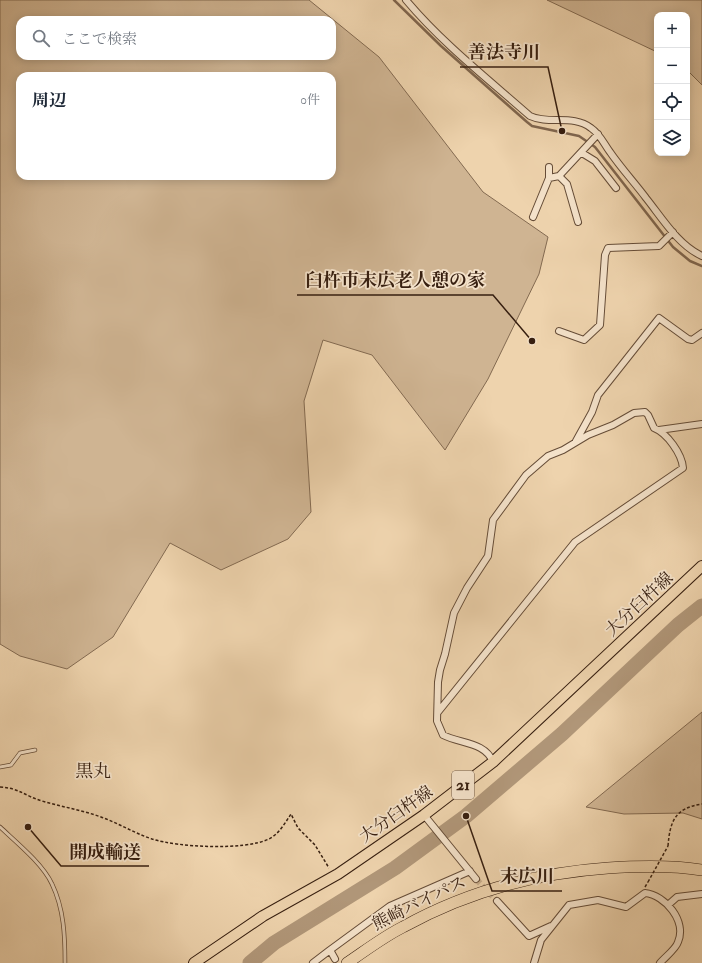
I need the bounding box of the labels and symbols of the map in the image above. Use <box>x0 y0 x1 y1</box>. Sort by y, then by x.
callout: 善法寺川 <box>460 37 548 67</box>
text: 善法寺川 <box>468 41 540 64</box>
callout: 臼杵市末広老人憩の家 <box>297 265 493 295</box>
text: 臼杵市末広老人憩の家 <box>305 269 485 292</box>
street label: 大分臼杵線 <box>601 567 677 641</box>
district label: 黒丸 <box>75 760 111 783</box>
road number: 21 <box>452 771 474 799</box>
street label: 大分臼杵線 <box>355 781 437 847</box>
callout: 開成輸送 <box>61 836 149 866</box>
text: 開成輸送 <box>69 841 141 864</box>
callout: 末広川 <box>492 861 562 891</box>
text: 末広川 <box>500 865 554 888</box>
street label: 熊崎バイパス <box>369 871 469 935</box>

